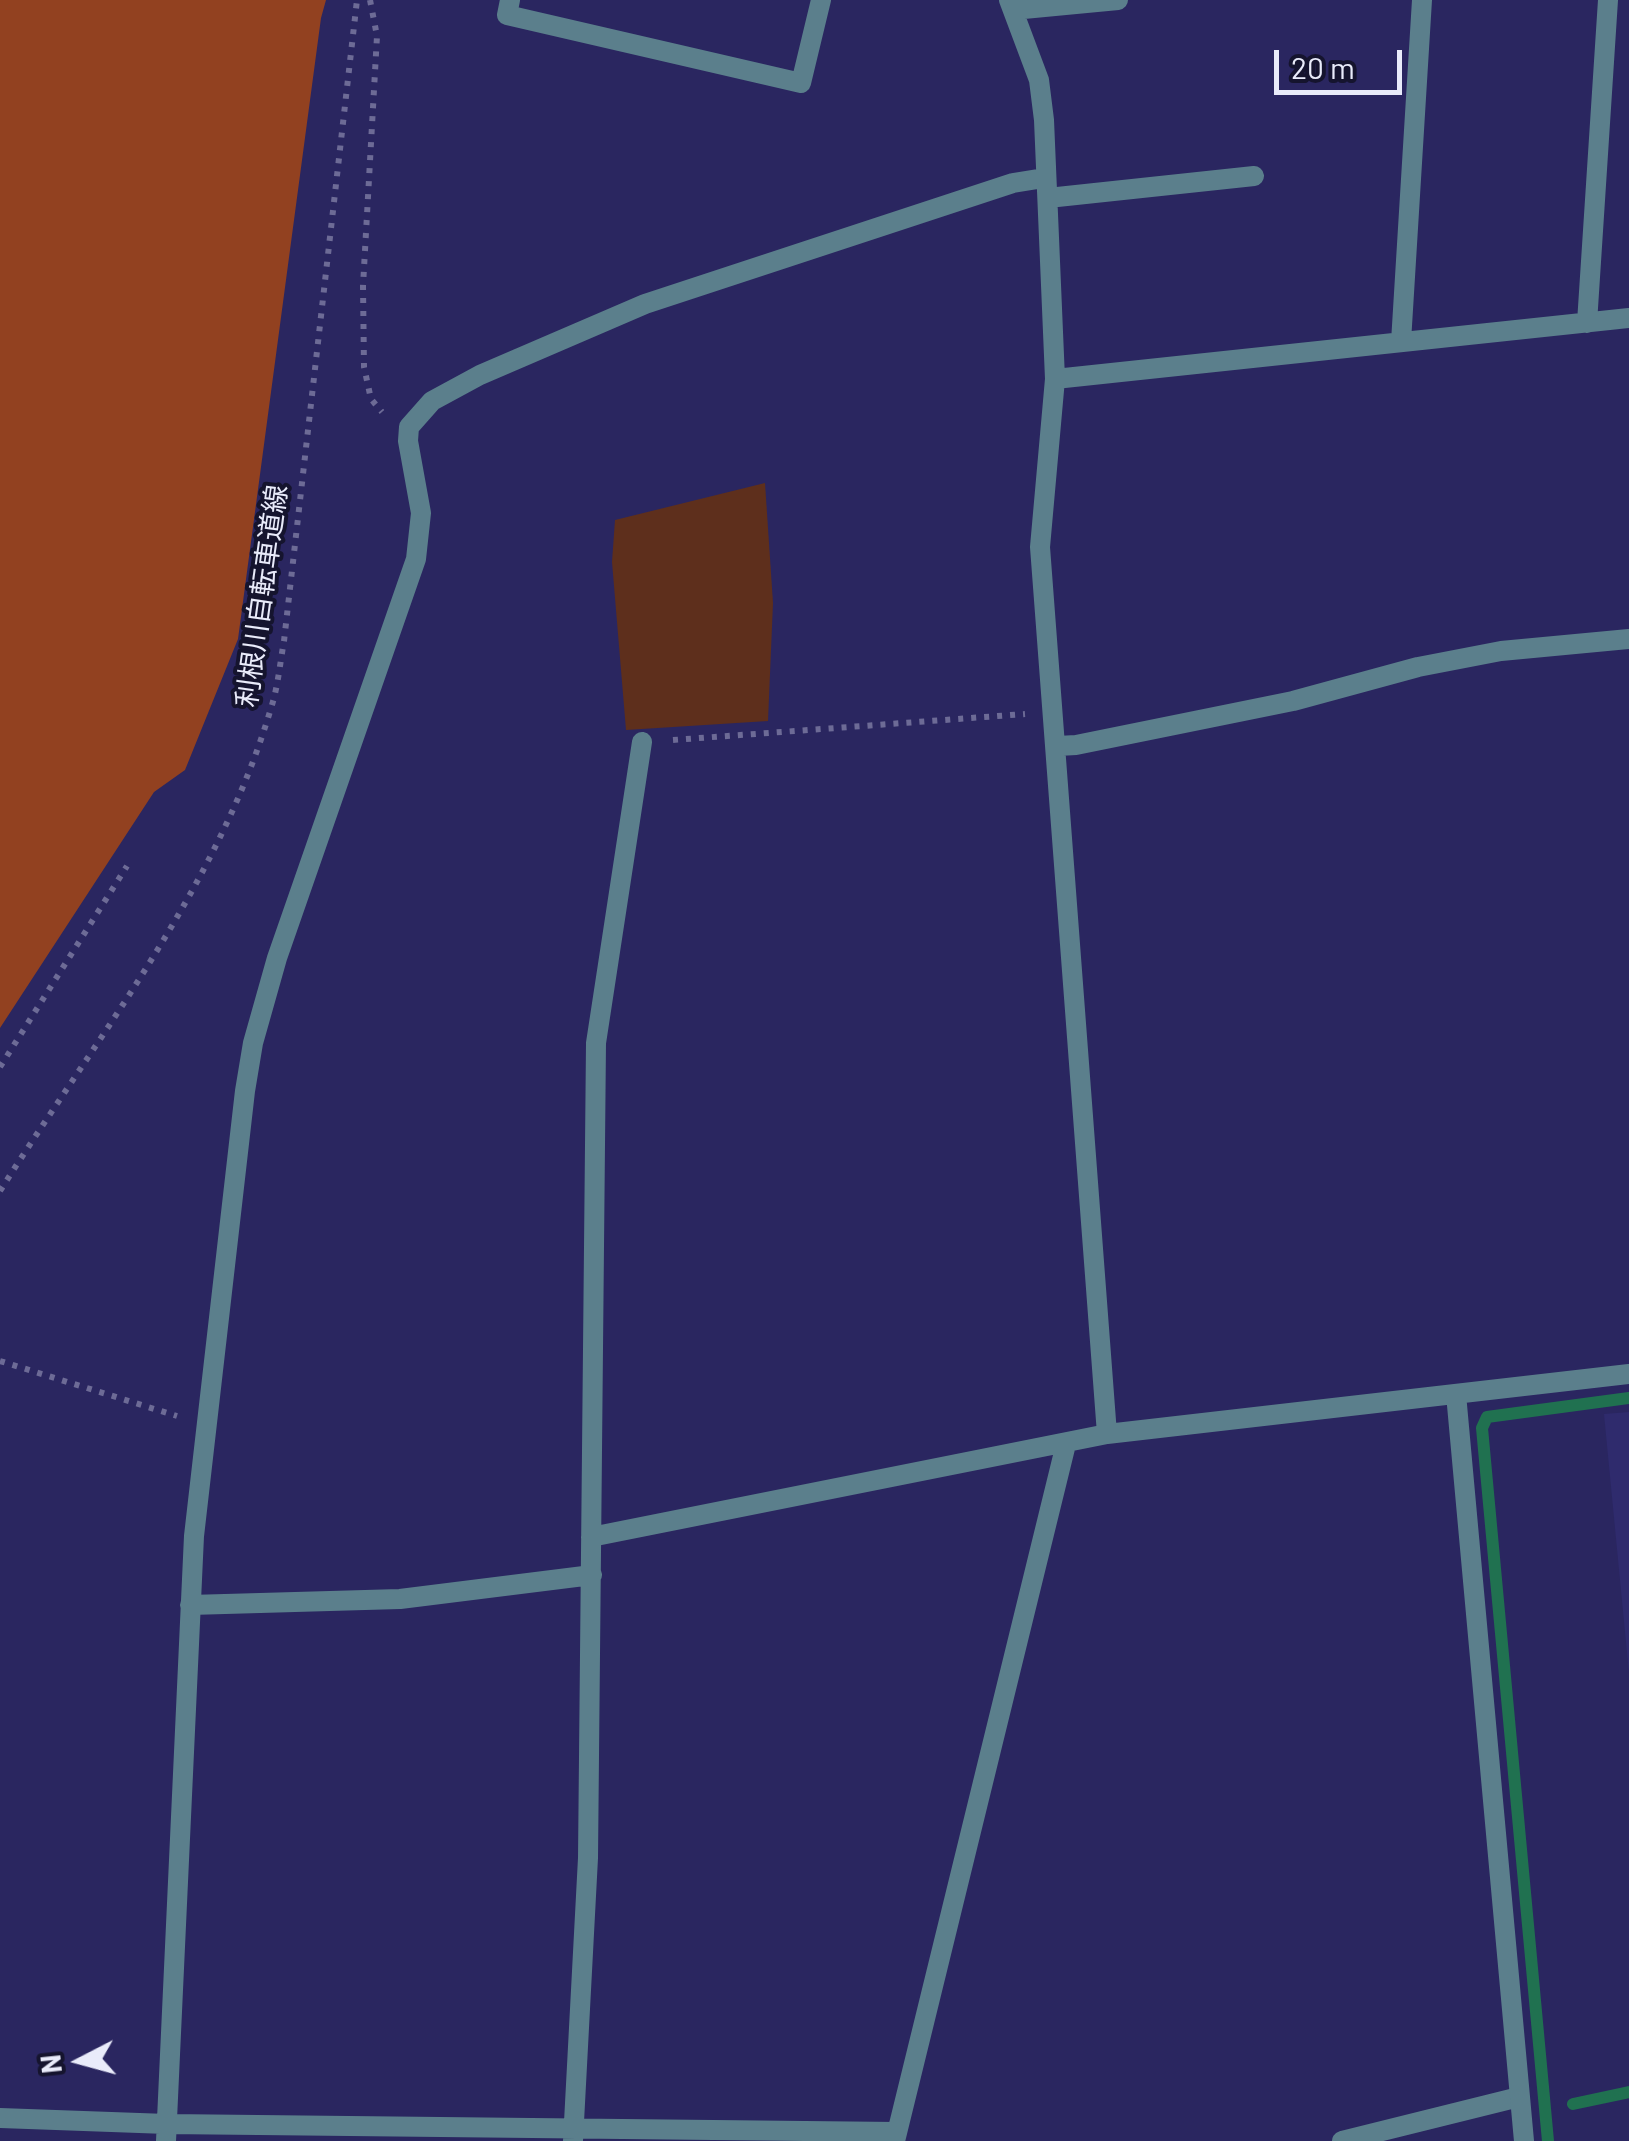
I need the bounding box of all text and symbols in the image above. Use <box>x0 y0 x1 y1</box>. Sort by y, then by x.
scale bar <box>1279 30 1406 92</box>
text: 20 m <box>1291 49 1355 85</box>
street label: 利根川自転車道線 <box>230 483 294 709</box>
north arrow <box>30 2011 130 2111</box>
text: N <box>32 2053 68 2075</box>

